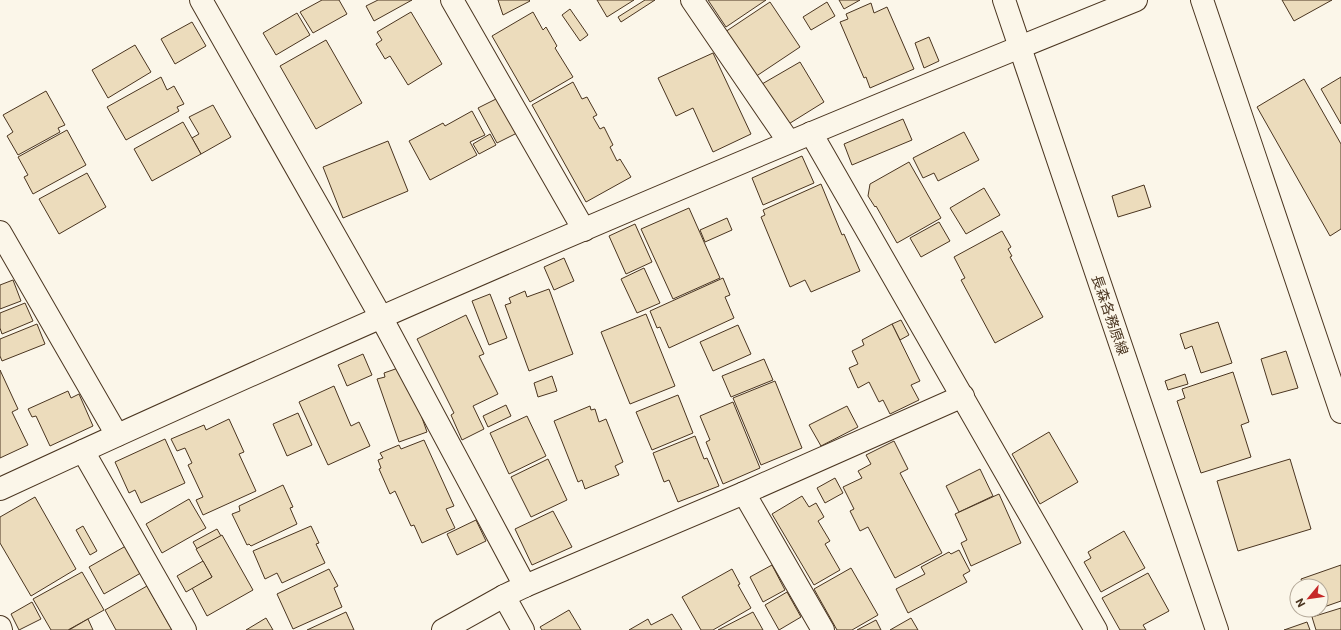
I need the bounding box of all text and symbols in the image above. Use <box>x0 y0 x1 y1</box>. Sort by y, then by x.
street label: 長森各務原線 <box>1089 273 1131 357</box>
north arrow <box>1289 578 1329 618</box>
text: N <box>1293 596 1308 609</box>

